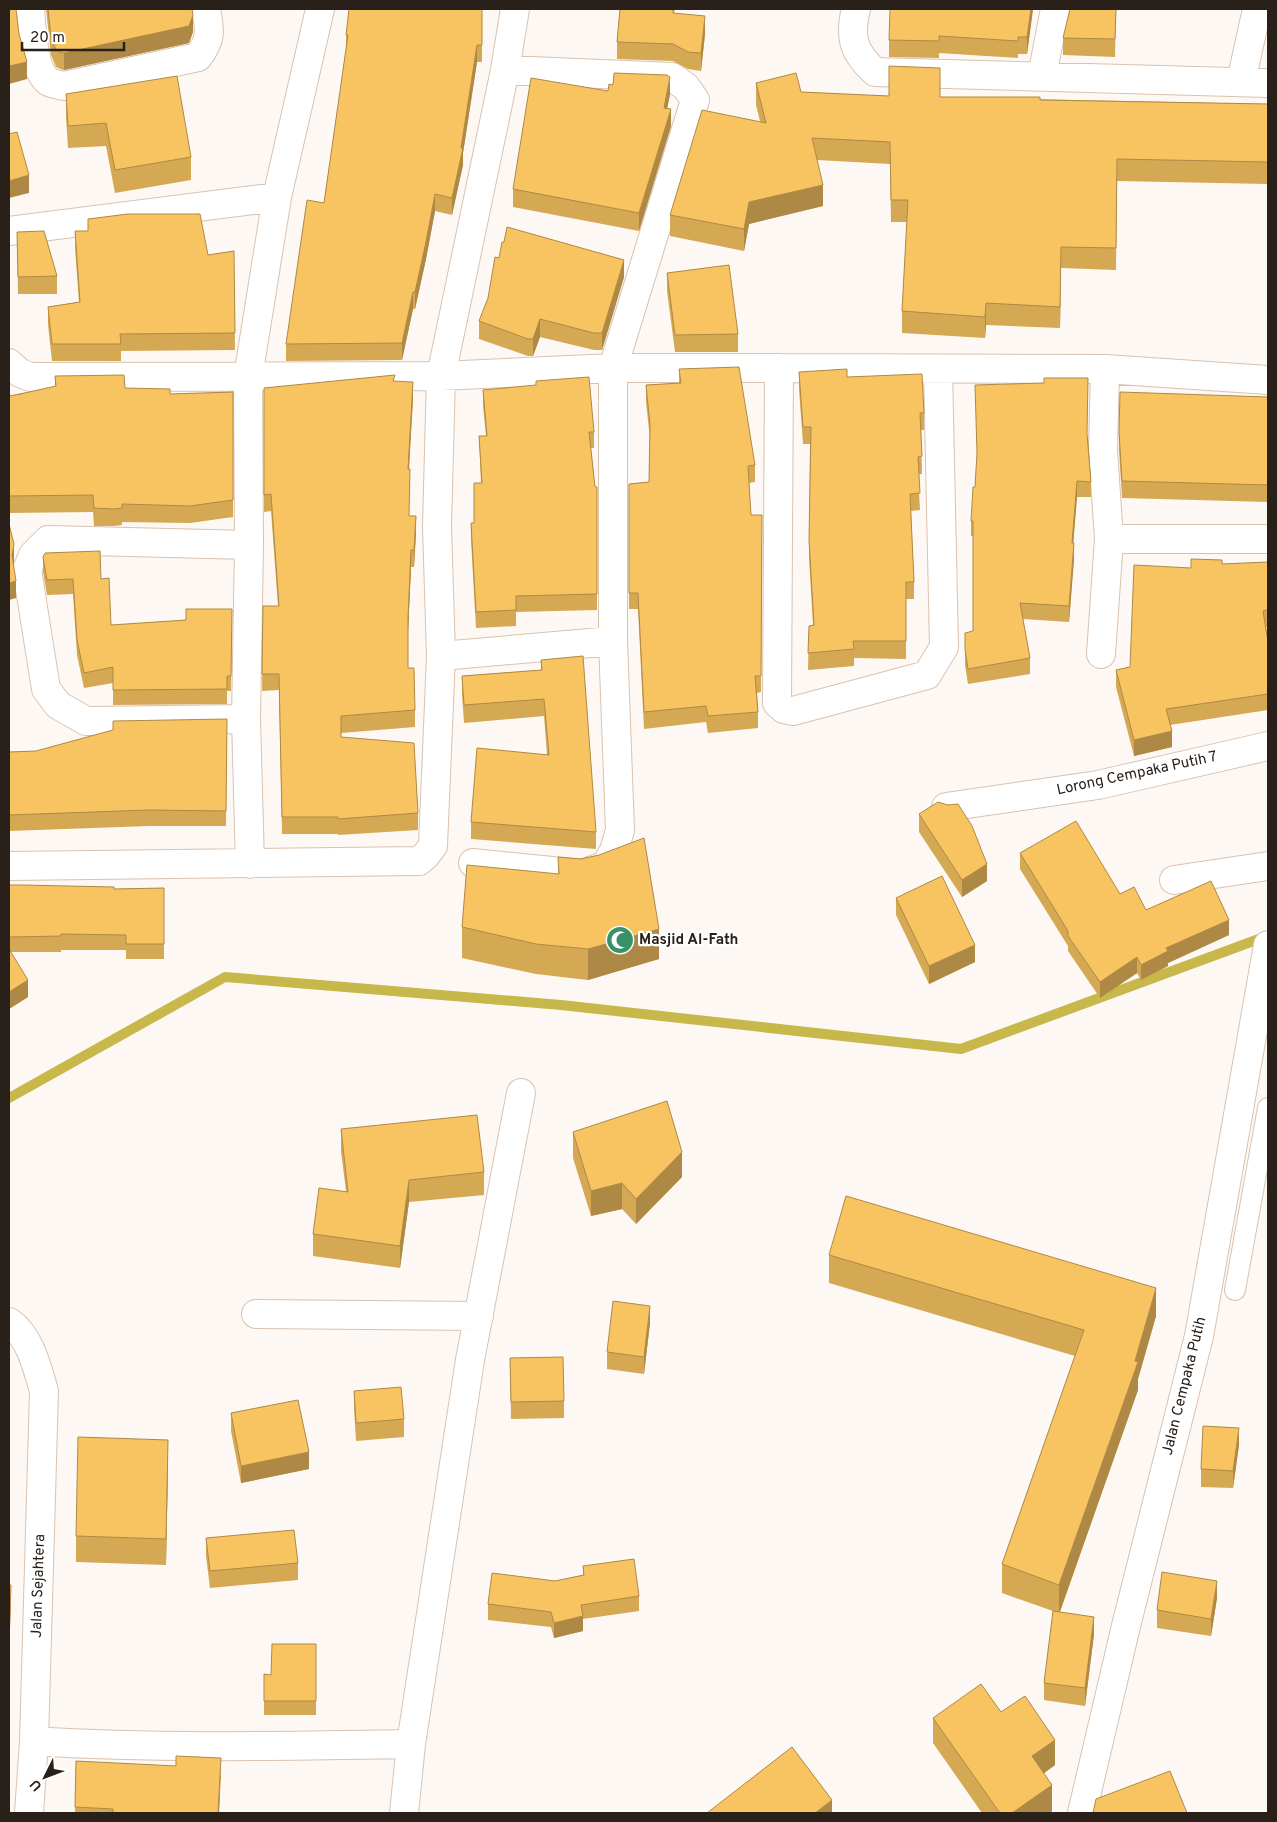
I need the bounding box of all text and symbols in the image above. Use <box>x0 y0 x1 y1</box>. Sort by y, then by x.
scale bar <box>22 20 125 52</box>
text: 20 m <box>30 29 65 48</box>
street label: Lorong Cempaka Putih 7 <box>1055 748 1219 800</box>
mosque icon: Masjid Al-Fath <box>605 925 635 955</box>
place label: Masjid Al-Fath <box>639 931 738 950</box>
street label: Jalan Cempaka Putih <box>1159 1315 1211 1457</box>
street label: Jalan Sejahtera <box>28 1534 50 1638</box>
north arrow <box>20 1752 70 1802</box>
text: U <box>27 1775 46 1794</box>

